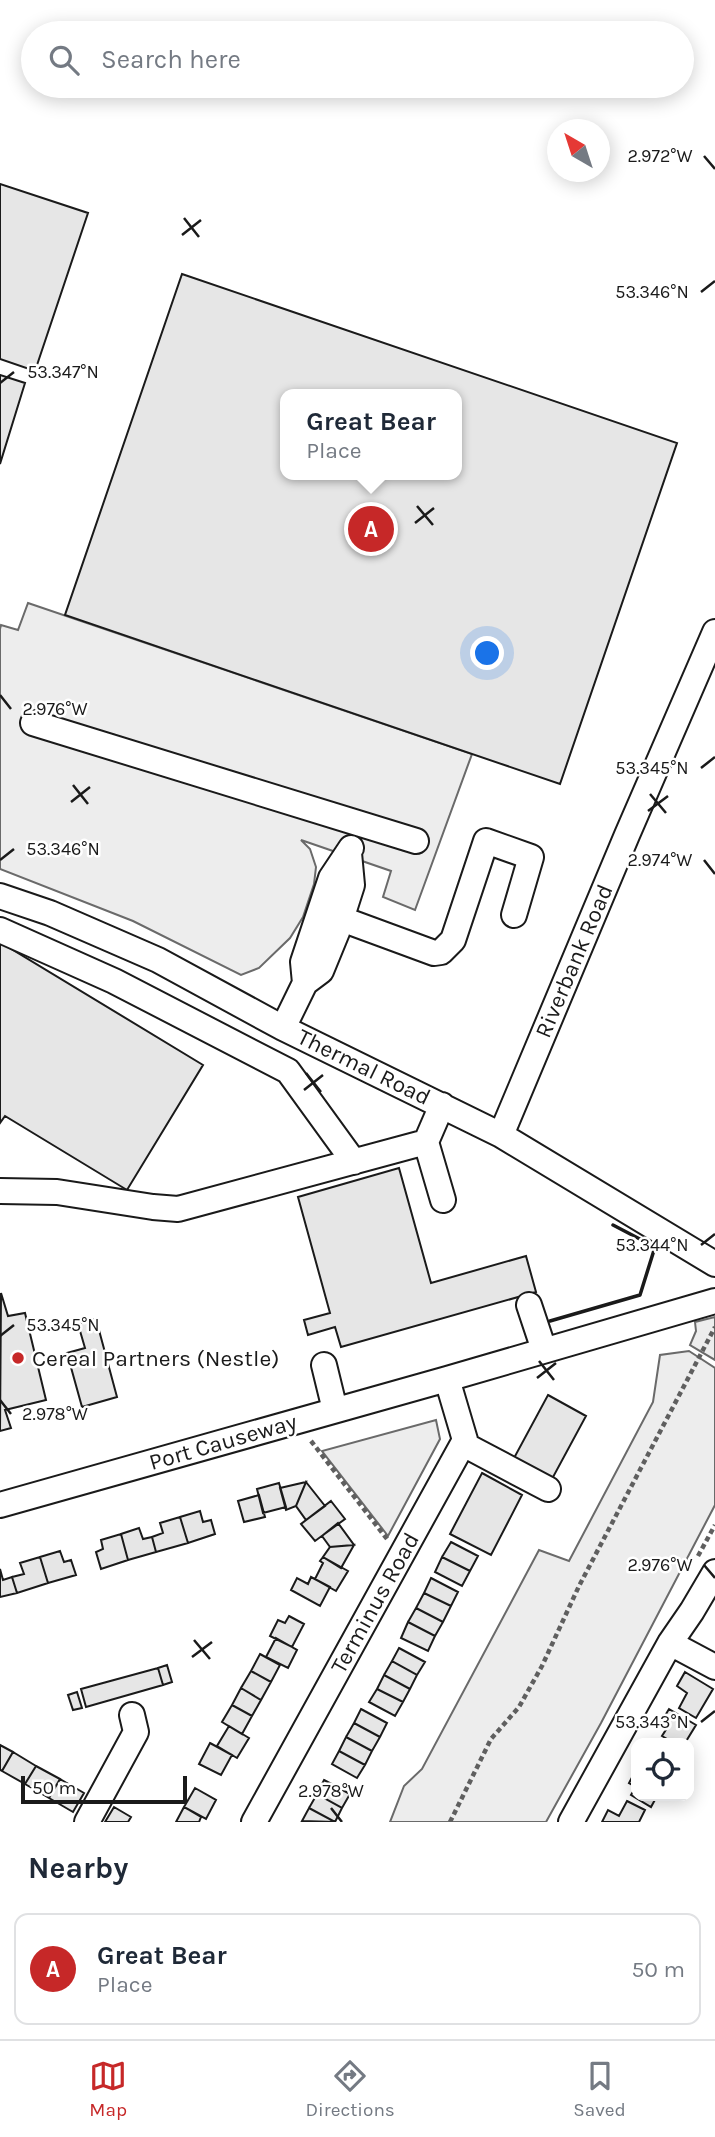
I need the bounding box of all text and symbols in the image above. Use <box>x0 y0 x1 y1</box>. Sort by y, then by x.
search box <box>21 21 694 98</box>
icon: search <box>45 41 83 79</box>
text: Search here <box>101 44 241 75</box>
north arrow <box>547 119 610 182</box>
text: 2.972°W <box>627 145 693 167</box>
text: 53.346°N <box>615 281 689 303</box>
text: 53.347°N <box>27 361 99 383</box>
popup <box>280 389 462 480</box>
text: Great Bear <box>306 406 436 437</box>
text: Place <box>306 437 362 464</box>
pin: A <box>348 503 394 555</box>
your location <box>470 636 504 670</box>
text: 2.976°W <box>22 698 88 720</box>
text: 53.345°N <box>615 757 689 779</box>
text: 53.346°N <box>26 838 100 860</box>
text: 2.974°W <box>628 849 692 871</box>
street label: Riverbank Road <box>529 880 619 1042</box>
street label: Thermal Road <box>293 1023 435 1111</box>
text: 53.344°N <box>615 1234 689 1256</box>
text: 53.345°N <box>26 1314 100 1336</box>
place label: Cereal Partners (Nestle) <box>32 1345 279 1372</box>
marker: Cereal Partners (Nestle) <box>10 1350 26 1366</box>
text: 2.978°W <box>22 1403 88 1425</box>
street label: Port Causeway <box>146 1408 300 1476</box>
street label: Terminus Road <box>325 1528 425 1678</box>
text: 2.976°W <box>627 1554 693 1576</box>
text: 53.343°N <box>615 1711 689 1733</box>
map controls <box>631 1738 694 1801</box>
button: locate <box>631 1738 694 1801</box>
scale bar <box>21 1773 187 1805</box>
text: 50 m <box>32 1777 76 1799</box>
text: 2.978°W <box>298 1780 364 1802</box>
text: Nearby <box>28 1850 128 1886</box>
text: Great Bear <box>97 1940 227 1971</box>
text: A <box>46 1956 60 1983</box>
text: 50 m <box>631 1956 685 1983</box>
text: Place <box>97 1971 153 1998</box>
tab: Map <box>89 2057 127 2121</box>
tab: Directions <box>306 2057 395 2121</box>
tab: Saved <box>573 2057 626 2121</box>

